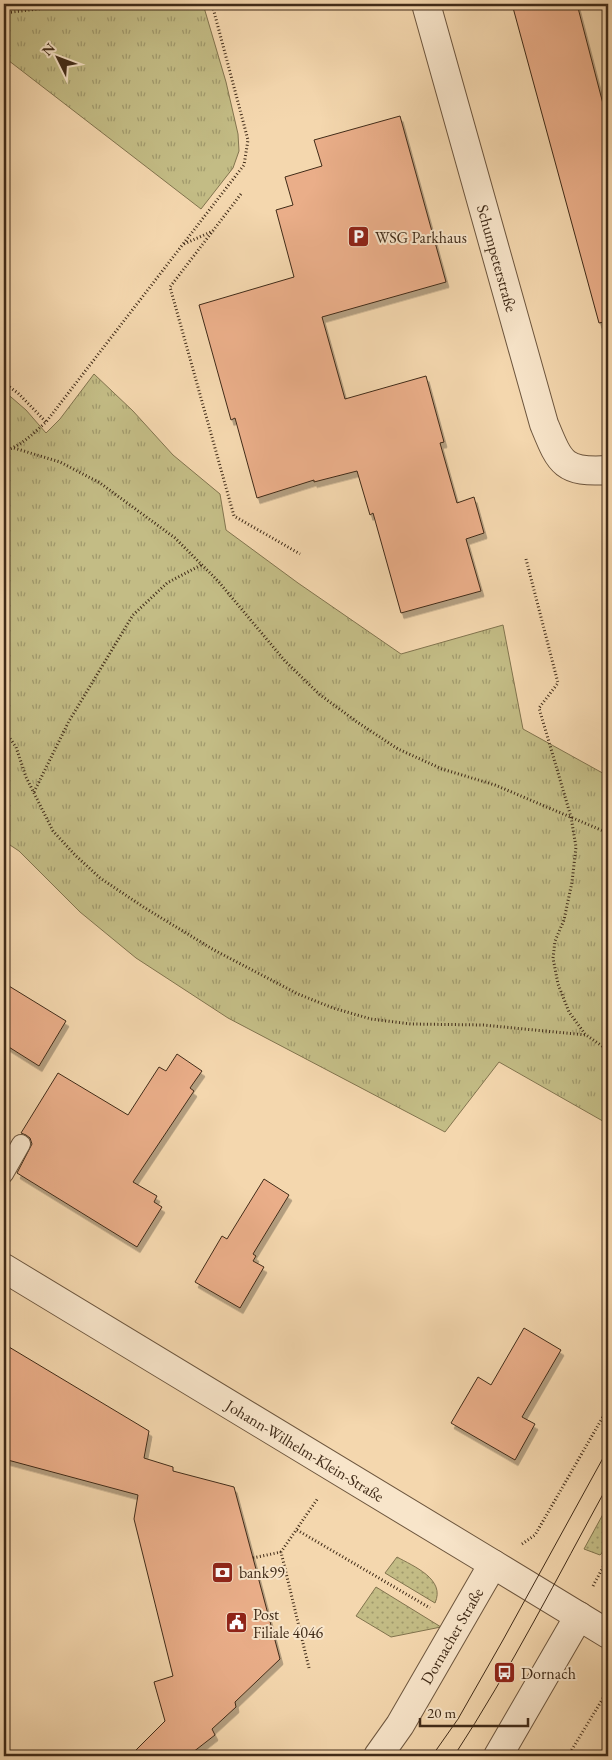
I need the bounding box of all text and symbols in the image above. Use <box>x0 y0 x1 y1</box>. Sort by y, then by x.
north arrow <box>32 32 82 82</box>
text: N <box>38 39 59 60</box>
street label: Schumpeterstraße <box>472 202 522 314</box>
parking icon: WSG Parkhaus <box>347 225 371 249</box>
place label: WSG Parkhaus <box>375 227 467 248</box>
street label: Johann-Wilhelm-Klein-Straße <box>220 1393 388 1506</box>
bank icon: bank99 <box>211 1560 235 1584</box>
place label: bank99 <box>239 1562 285 1583</box>
street label: Dornacher Straße <box>415 1584 488 1688</box>
place label: Post Filiale 4046 <box>253 1604 324 1643</box>
public building icon: Post Filiale 4046 <box>225 1611 249 1635</box>
bus stop icon: Dornach <box>493 1661 517 1685</box>
place label: Dornach <box>521 1663 576 1684</box>
scale bar <box>420 1695 527 1727</box>
text: 20 m <box>427 1703 456 1722</box>

